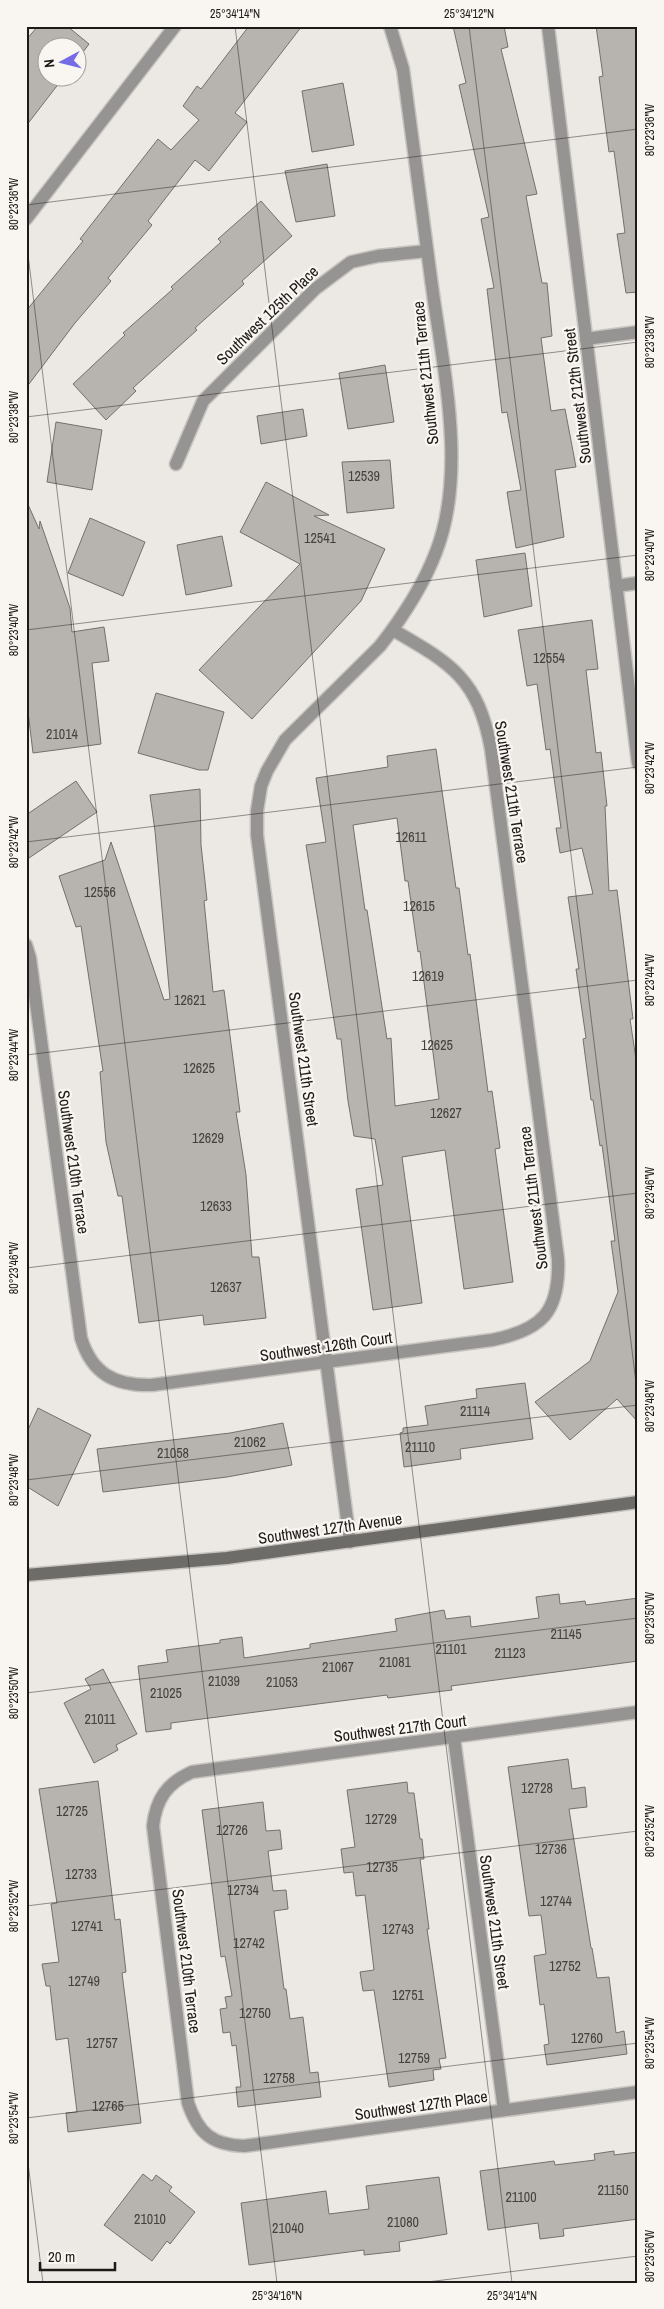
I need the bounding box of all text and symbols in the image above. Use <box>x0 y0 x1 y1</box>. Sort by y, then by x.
text: 25°34'14"N <box>210 6 260 22</box>
text: 25°34'12"N <box>444 6 494 22</box>
north arrow <box>38 38 88 88</box>
text: N <box>40 58 59 69</box>
text: 80°23'36"W <box>642 103 658 156</box>
text: 80°23'36"W <box>6 177 22 230</box>
street label: Southwest 125th Place <box>211 260 323 370</box>
street label: Southwest 211th Terrace <box>407 300 443 446</box>
text: 80°23'38"W <box>642 315 658 368</box>
street label: Southwest 212th Street <box>558 327 596 465</box>
text: 80°23'38"W <box>6 390 22 443</box>
house number: 12539 <box>348 467 380 485</box>
text: 80°23'40"W <box>642 528 658 581</box>
house number: 12541 <box>304 529 337 547</box>
text: 80°23'40"W <box>6 603 22 656</box>
house number: 12554 <box>533 649 566 667</box>
street label: Southwest 211th Terrace <box>490 719 534 865</box>
house number: 21014 <box>46 725 79 743</box>
text: 80°23'42"W <box>642 741 658 794</box>
text: 80°23'42"W <box>6 815 22 868</box>
house number: 12611 <box>395 828 427 846</box>
house number: 12556 <box>84 883 116 901</box>
house number: 12615 <box>403 897 435 915</box>
text: 80°23'44"W <box>642 953 658 1006</box>
house number: 12619 <box>412 967 444 985</box>
street label: Southwest 211th Street <box>284 990 324 1128</box>
house number: 12621 <box>174 991 207 1009</box>
text: 80°23'44"W <box>6 1028 22 1081</box>
house number: 12625 <box>421 1036 453 1054</box>
house number: 12625 <box>183 1059 215 1077</box>
street label: Southwest 210th Terrace <box>53 1089 95 1235</box>
house number: 12627 <box>430 1104 462 1122</box>
street label: Southwest 211th Terrace <box>513 1125 553 1271</box>
house number: 12629 <box>192 1129 224 1147</box>
text: 80°23'46"W <box>642 1166 658 1219</box>
house number: 12633 <box>200 1197 232 1215</box>
text: 80°23'46"W <box>6 1241 22 1294</box>
house number: 12637 <box>210 1278 242 1296</box>
street label: Southwest 126th Court <box>258 1326 394 1366</box>
text: 80°23'48"W <box>642 1379 658 1432</box>
house number: 21114 <box>460 1402 491 1420</box>
house number: 21062 <box>234 1433 266 1451</box>
house number: 21110 <box>405 1438 435 1456</box>
house number: 21058 <box>157 1444 189 1462</box>
text: 80°23'48"W <box>6 1453 22 1506</box>
street label: Southwest 127th Avenue <box>257 1507 403 1549</box>
text: 80°23'50"W <box>642 1591 658 1644</box>
house number: 21145 <box>550 1625 582 1643</box>
house number: 21101 <box>435 1640 467 1658</box>
house number: 21123 <box>494 1644 526 1662</box>
house number: 21081 <box>379 1653 412 1671</box>
house number: 21067 <box>322 1658 354 1676</box>
text: 80°23'50"W <box>6 1666 22 1719</box>
house number: 21039 <box>208 1672 240 1690</box>
house number: 21053 <box>266 1673 298 1691</box>
house number: 21025 <box>150 1684 182 1702</box>
street label: Southwest 217th Court <box>332 1709 468 1747</box>
house number: 21011 <box>84 1710 116 1728</box>
house number: 12728 <box>521 1779 553 1797</box>
house number: 12725 <box>56 1802 88 1820</box>
text: 80°23'52"W <box>642 1804 658 1857</box>
house number: 12729 <box>365 1810 397 1828</box>
house number: 12726 <box>216 1821 248 1839</box>
house number: 12736 <box>535 1840 567 1858</box>
street label: Southwest 211th Street <box>475 1853 515 1991</box>
house number: 12735 <box>366 1858 398 1876</box>
house number: 12733 <box>65 1865 97 1883</box>
text: 80°23'52"W <box>6 1879 22 1932</box>
house number: 12734 <box>227 1881 260 1899</box>
street label: Southwest 210th Terrace <box>167 1888 207 2034</box>
house number: 12744 <box>540 1892 573 1910</box>
house number: 12741 <box>71 1917 104 1935</box>
house number: 12743 <box>382 1920 414 1938</box>
house number: 12742 <box>233 1934 265 1952</box>
house number: 12752 <box>549 1957 581 1975</box>
house number: 12749 <box>68 1972 100 1990</box>
house number: 12751 <box>392 1986 425 2004</box>
house number: 12750 <box>239 2004 271 2022</box>
text: 80°23'54"W <box>642 2016 658 2069</box>
house number: 12760 <box>571 2029 603 2047</box>
house number: 12757 <box>86 2034 118 2052</box>
house number: 12759 <box>398 2049 430 2067</box>
house number: 12758 <box>263 2069 295 2087</box>
street label: Southwest 127th Place <box>353 2085 489 2125</box>
text: 80°23'54"W <box>6 2091 22 2144</box>
house number: 12765 <box>92 2097 124 2115</box>
house number: 21150 <box>597 2181 629 2199</box>
house number: 21100 <box>505 2188 537 2206</box>
house number: 21010 <box>134 2210 166 2228</box>
house number: 21080 <box>387 2213 419 2231</box>
house number: 21040 <box>272 2219 304 2237</box>
text: 80°23'56"W <box>642 2229 658 2282</box>
scale bar <box>40 2239 115 2271</box>
text: 20 m <box>48 2246 75 2267</box>
text: 25°34'16"N <box>252 2288 302 2304</box>
text: 25°34'14"N <box>487 2288 537 2304</box>

